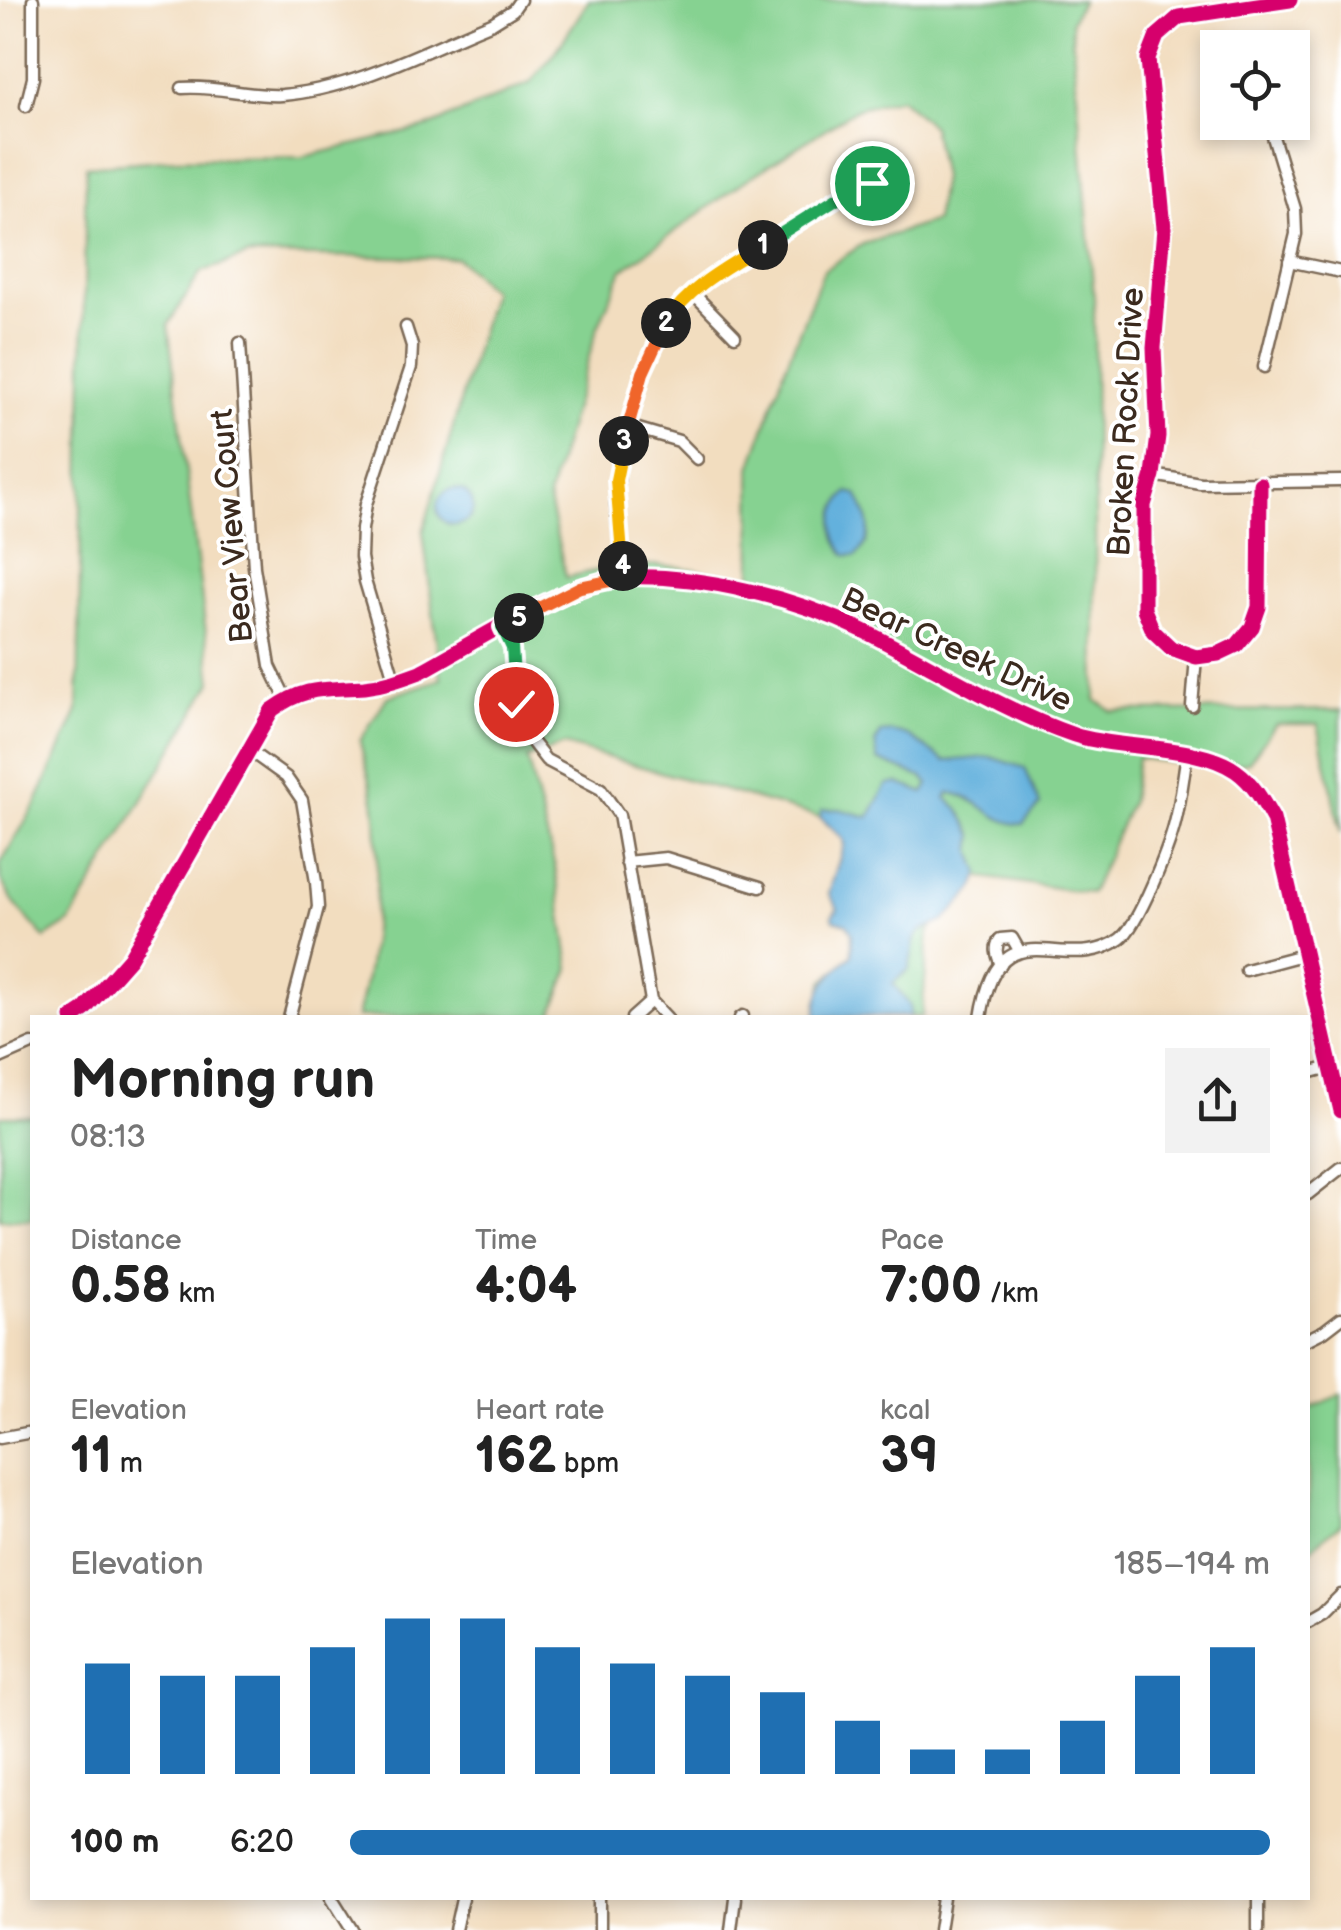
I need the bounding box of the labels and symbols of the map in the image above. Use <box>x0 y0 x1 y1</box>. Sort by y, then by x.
pin <box>830 141 915 226</box>
pin: 1 <box>738 220 788 270</box>
street label: Broken Rock Drive <box>1100 287 1153 558</box>
pin: 2 <box>641 298 691 348</box>
street label: Bear View Court <box>203 407 262 645</box>
pin: 3 <box>599 416 649 466</box>
pin: 4 <box>598 541 648 591</box>
street label: Bear Creek Drive <box>835 580 1078 721</box>
pin: 5 <box>494 593 544 643</box>
pin <box>474 662 559 747</box>

